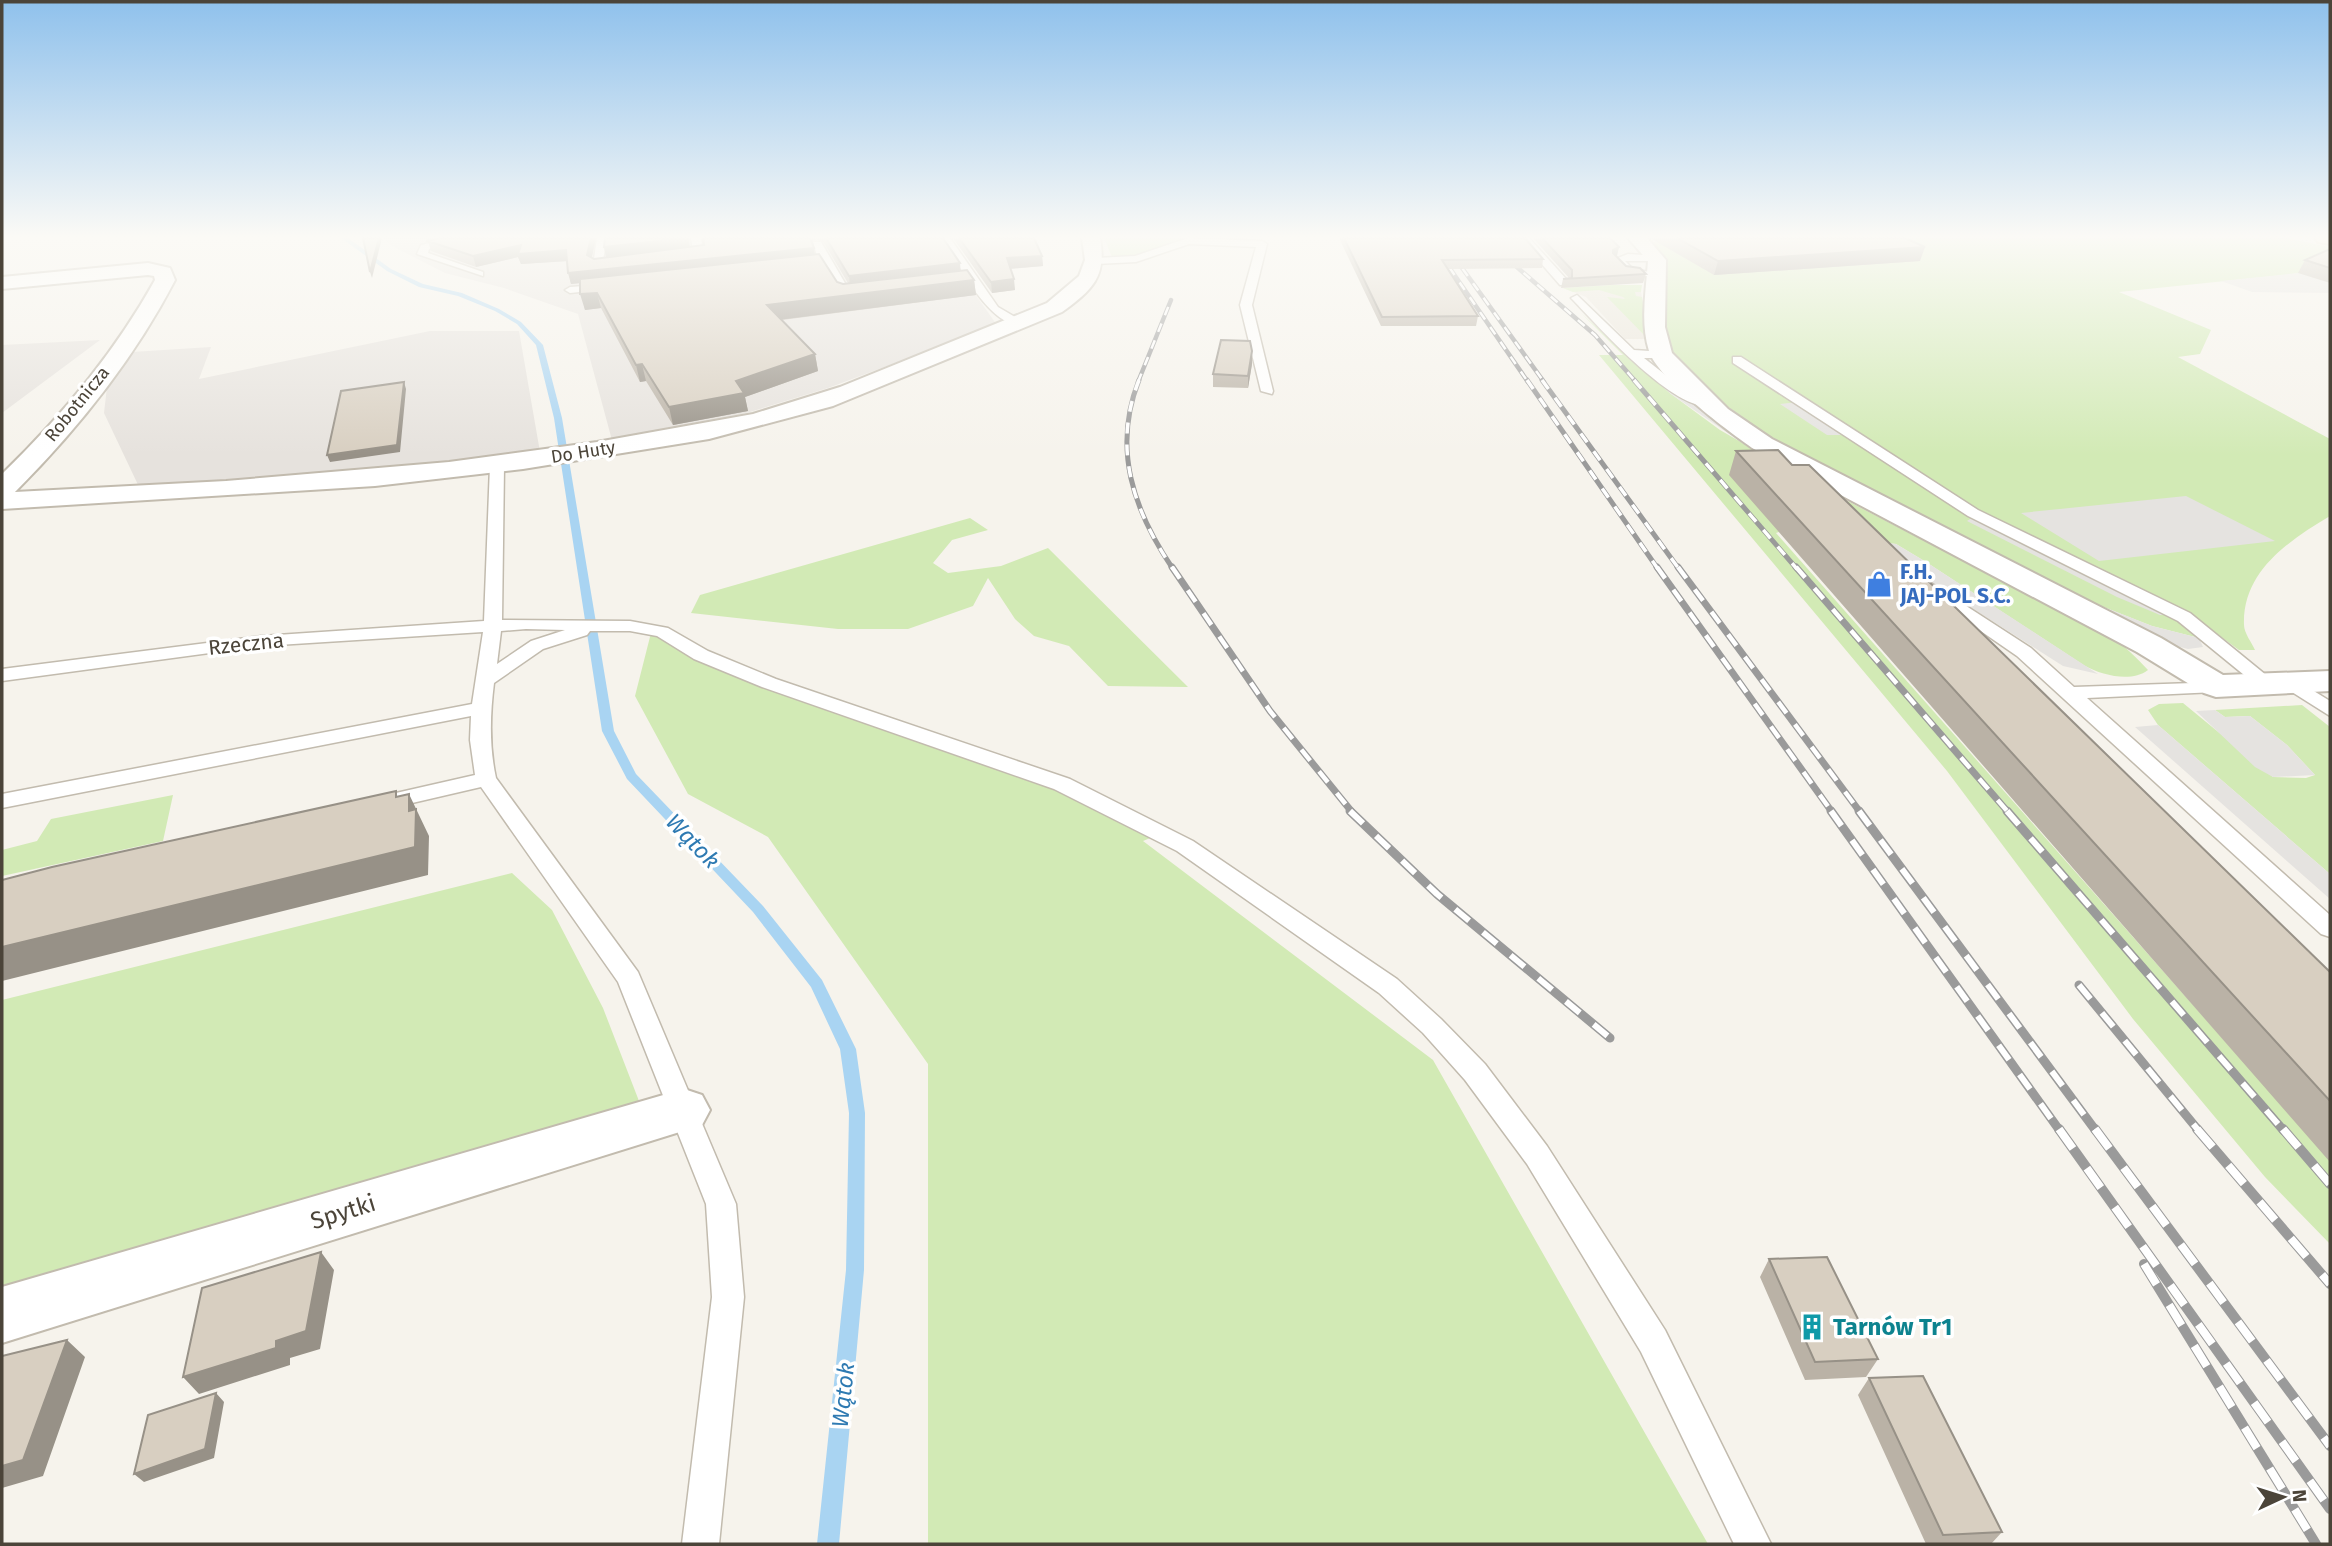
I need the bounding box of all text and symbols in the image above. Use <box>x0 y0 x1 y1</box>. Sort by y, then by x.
street label: Robotnicza <box>40 362 114 446</box>
street label: Do Huty <box>549 436 617 468</box>
place label: F.H. JAJ-POL S.C. <box>1899 559 2011 609</box>
shop icon: F.H. JAJ-POL S.C. <box>1864 569 1894 599</box>
street label: Rzeczna <box>207 627 285 661</box>
water label: Wątok <box>660 808 726 874</box>
street label: Spytki <box>307 1189 379 1235</box>
building icon: Tarnów Tr1 <box>1797 1312 1827 1342</box>
place label: Tarnów Tr1 <box>1833 1313 1952 1341</box>
water label: Wątok <box>826 1361 860 1429</box>
north arrow <box>2248 1462 2318 1532</box>
text: N <box>2288 1489 2311 1503</box>

